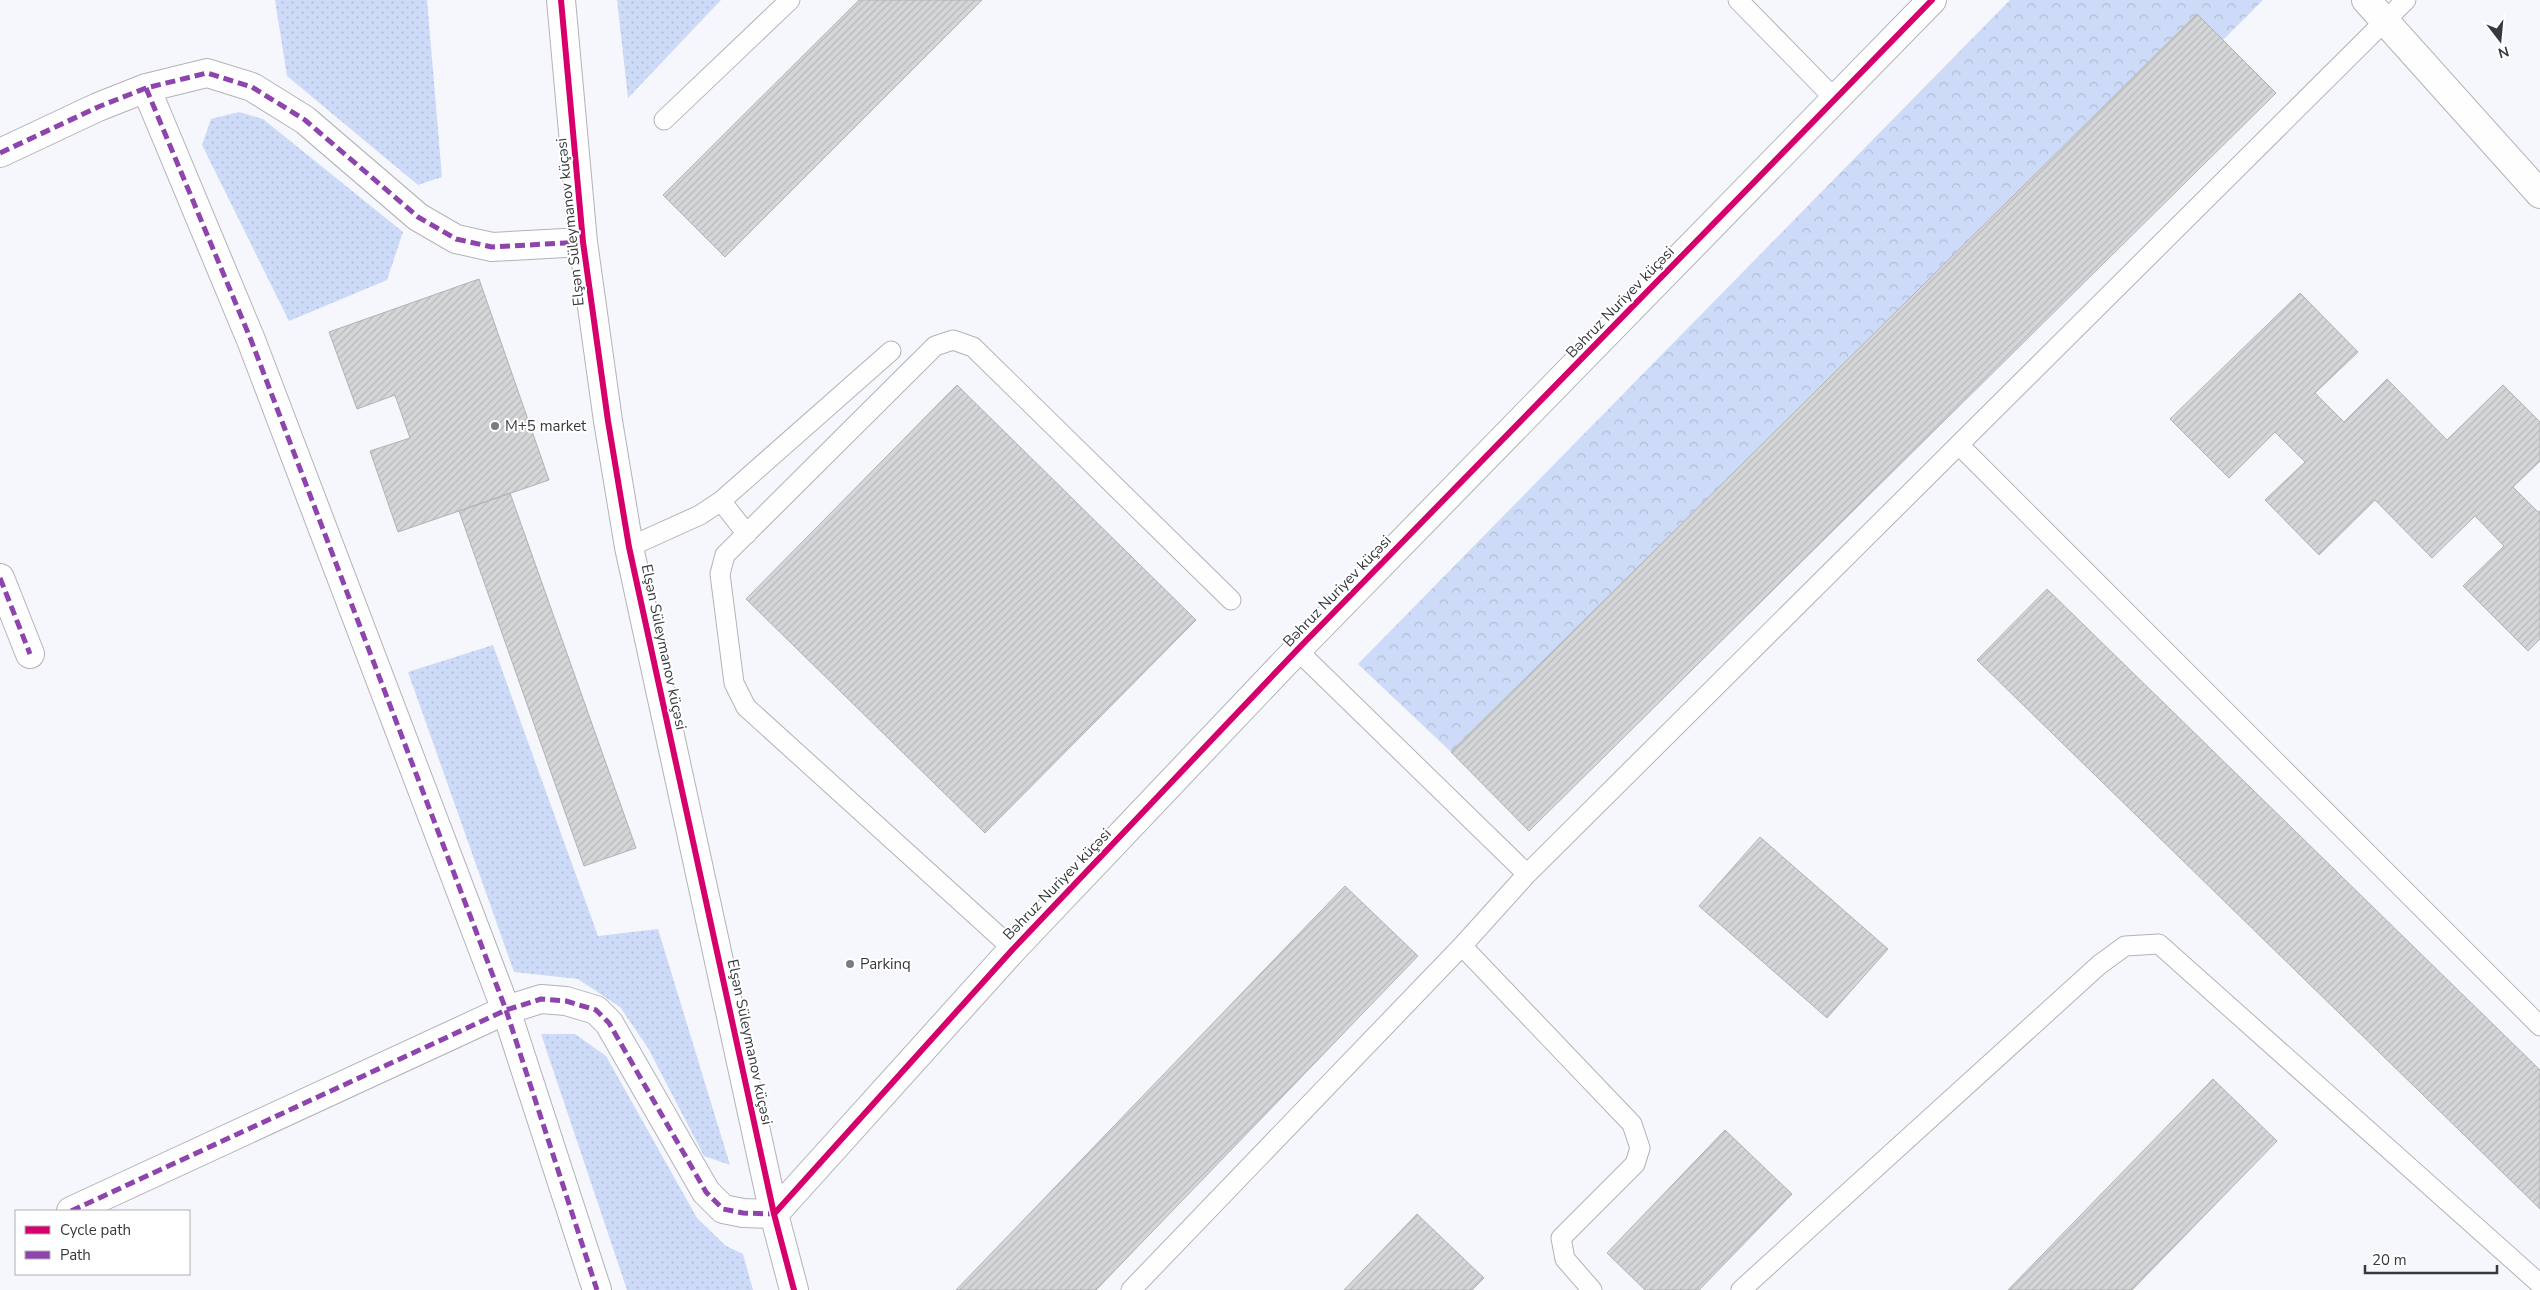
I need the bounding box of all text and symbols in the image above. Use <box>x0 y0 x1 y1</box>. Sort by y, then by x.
north arrow <box>2475 15 2525 65</box>
text: N <box>2496 41 2511 63</box>
street label: Elşən Süleymanov küçəsi <box>551 137 589 307</box>
street label: Bəhruz Nuriyev küçəsi <box>1561 242 1679 362</box>
place label: М+5 market <box>505 416 587 436</box>
marker: М+5 market <box>489 420 501 432</box>
street label: Bəhruz Nuriyev küçəsi <box>1278 531 1396 651</box>
street label: Elşən Süleymanov küçəsi <box>637 562 691 732</box>
street label: Bəhruz Nuriyev küçəsi <box>998 824 1116 944</box>
place label: Parkinq <box>860 954 911 974</box>
street label: Elşən Süleymanov küçəsi <box>723 957 777 1127</box>
marker: Parkinq <box>844 958 856 970</box>
legend <box>15 1210 190 1275</box>
text: Cycle path <box>60 1220 131 1240</box>
scale bar <box>2365 1242 2498 1274</box>
text: Path <box>60 1245 91 1265</box>
text: 20 m <box>2372 1250 2407 1270</box>

